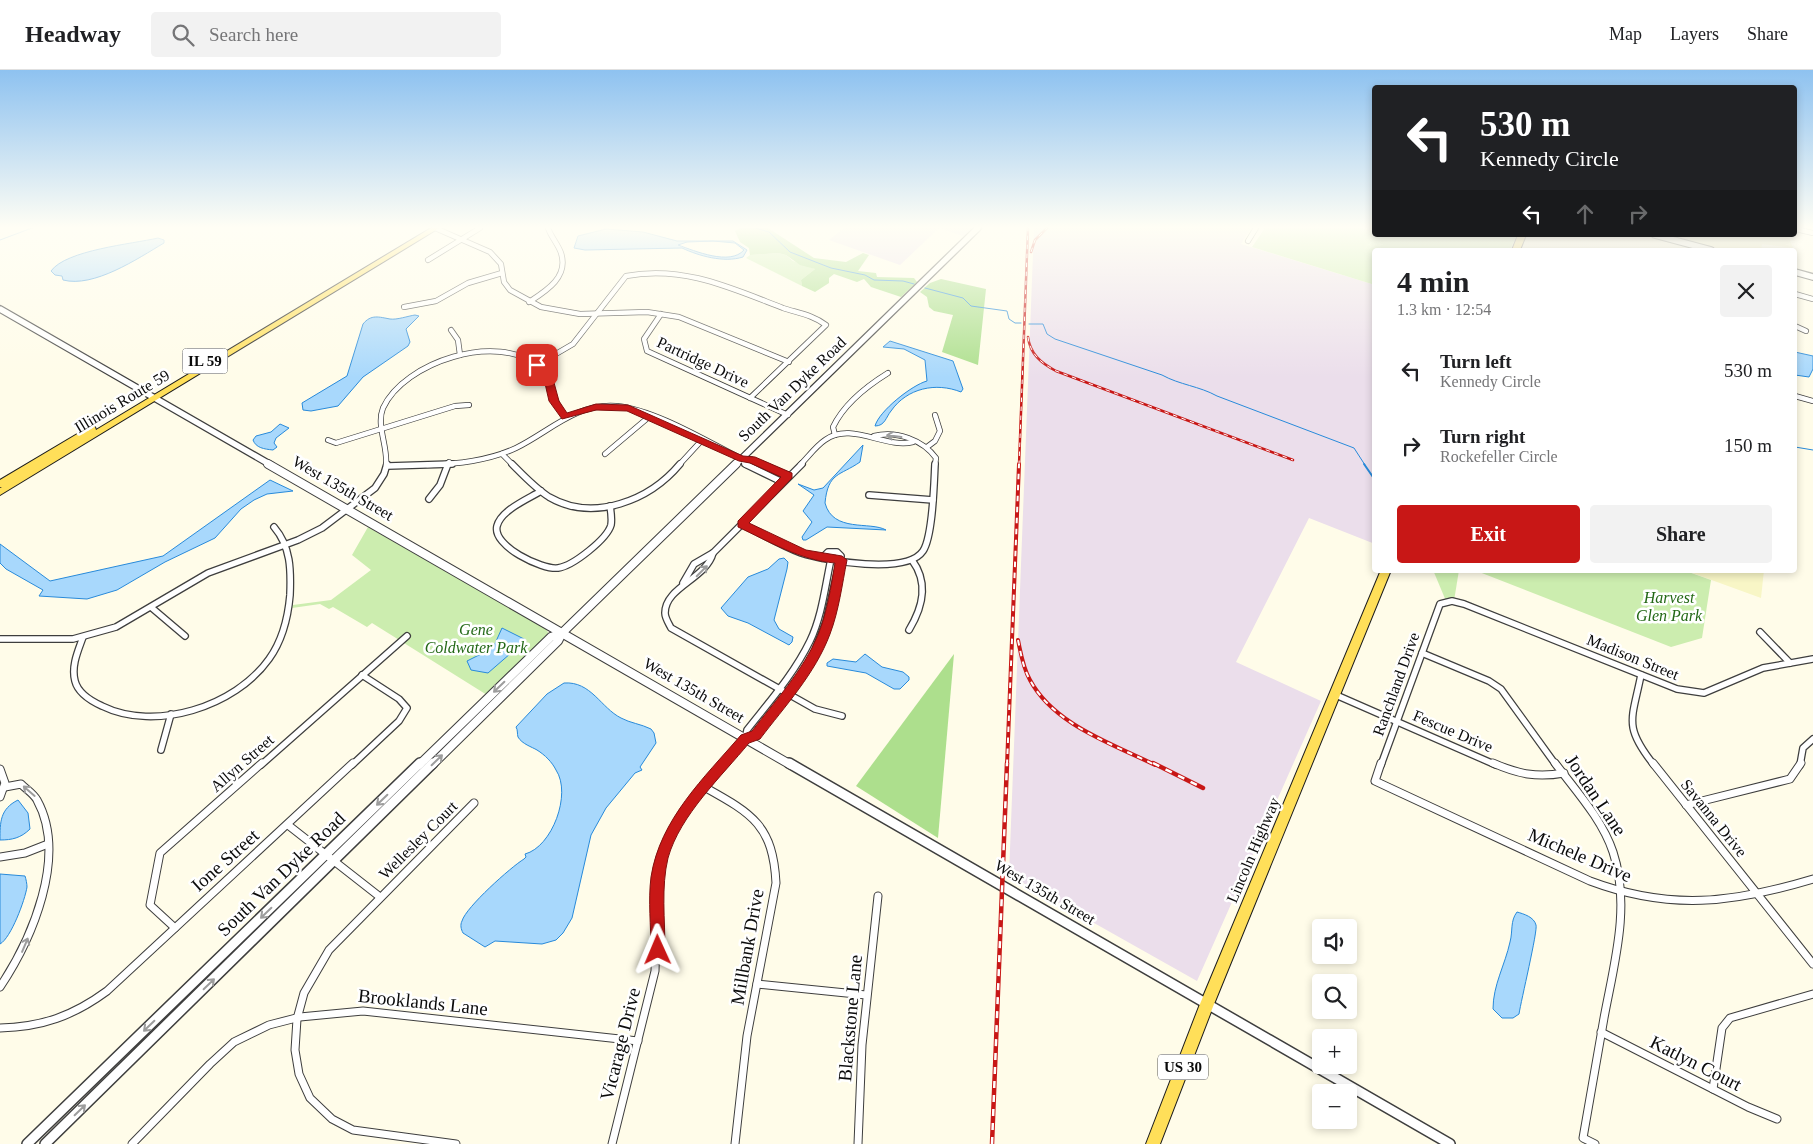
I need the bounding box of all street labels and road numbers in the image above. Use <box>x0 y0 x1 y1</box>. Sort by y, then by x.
street label: Partridge Drive <box>654 333 751 392</box>
street label: South Van Dyke Road <box>735 333 850 445</box>
road number: IL 59 <box>182 348 228 374</box>
street label: Illinois Route 59 <box>72 366 172 436</box>
street label: West 135th Street <box>290 452 397 524</box>
street label: Ranchland Drive <box>1369 630 1423 738</box>
street label: Madison Street <box>1585 631 1682 683</box>
street label: West 135th Street <box>641 654 748 726</box>
street label: Fescue Drive <box>1411 707 1495 755</box>
street label: Allyn Street <box>207 731 278 796</box>
street label: Jordan Lane <box>1561 750 1631 840</box>
street label: Savanna Drive <box>1678 776 1750 860</box>
street label: Lincoln Highway <box>1223 795 1284 905</box>
street label: Wellesley Court <box>376 797 462 883</box>
street label: South Van Dyke Road <box>213 807 349 940</box>
street label: Ione Street <box>187 824 263 896</box>
street label: Michele Drive <box>1525 824 1635 886</box>
street label: West 135th Street <box>992 856 1099 928</box>
street label: Millbank Drive <box>726 887 768 1007</box>
street label: Blackstone Lane <box>834 954 866 1082</box>
street label: Brooklands Lane <box>357 985 489 1019</box>
street label: Vicarage Drive <box>596 985 644 1103</box>
street label: Katlyn Court <box>1647 1031 1746 1095</box>
road number: US 30 <box>1158 1054 1208 1080</box>

